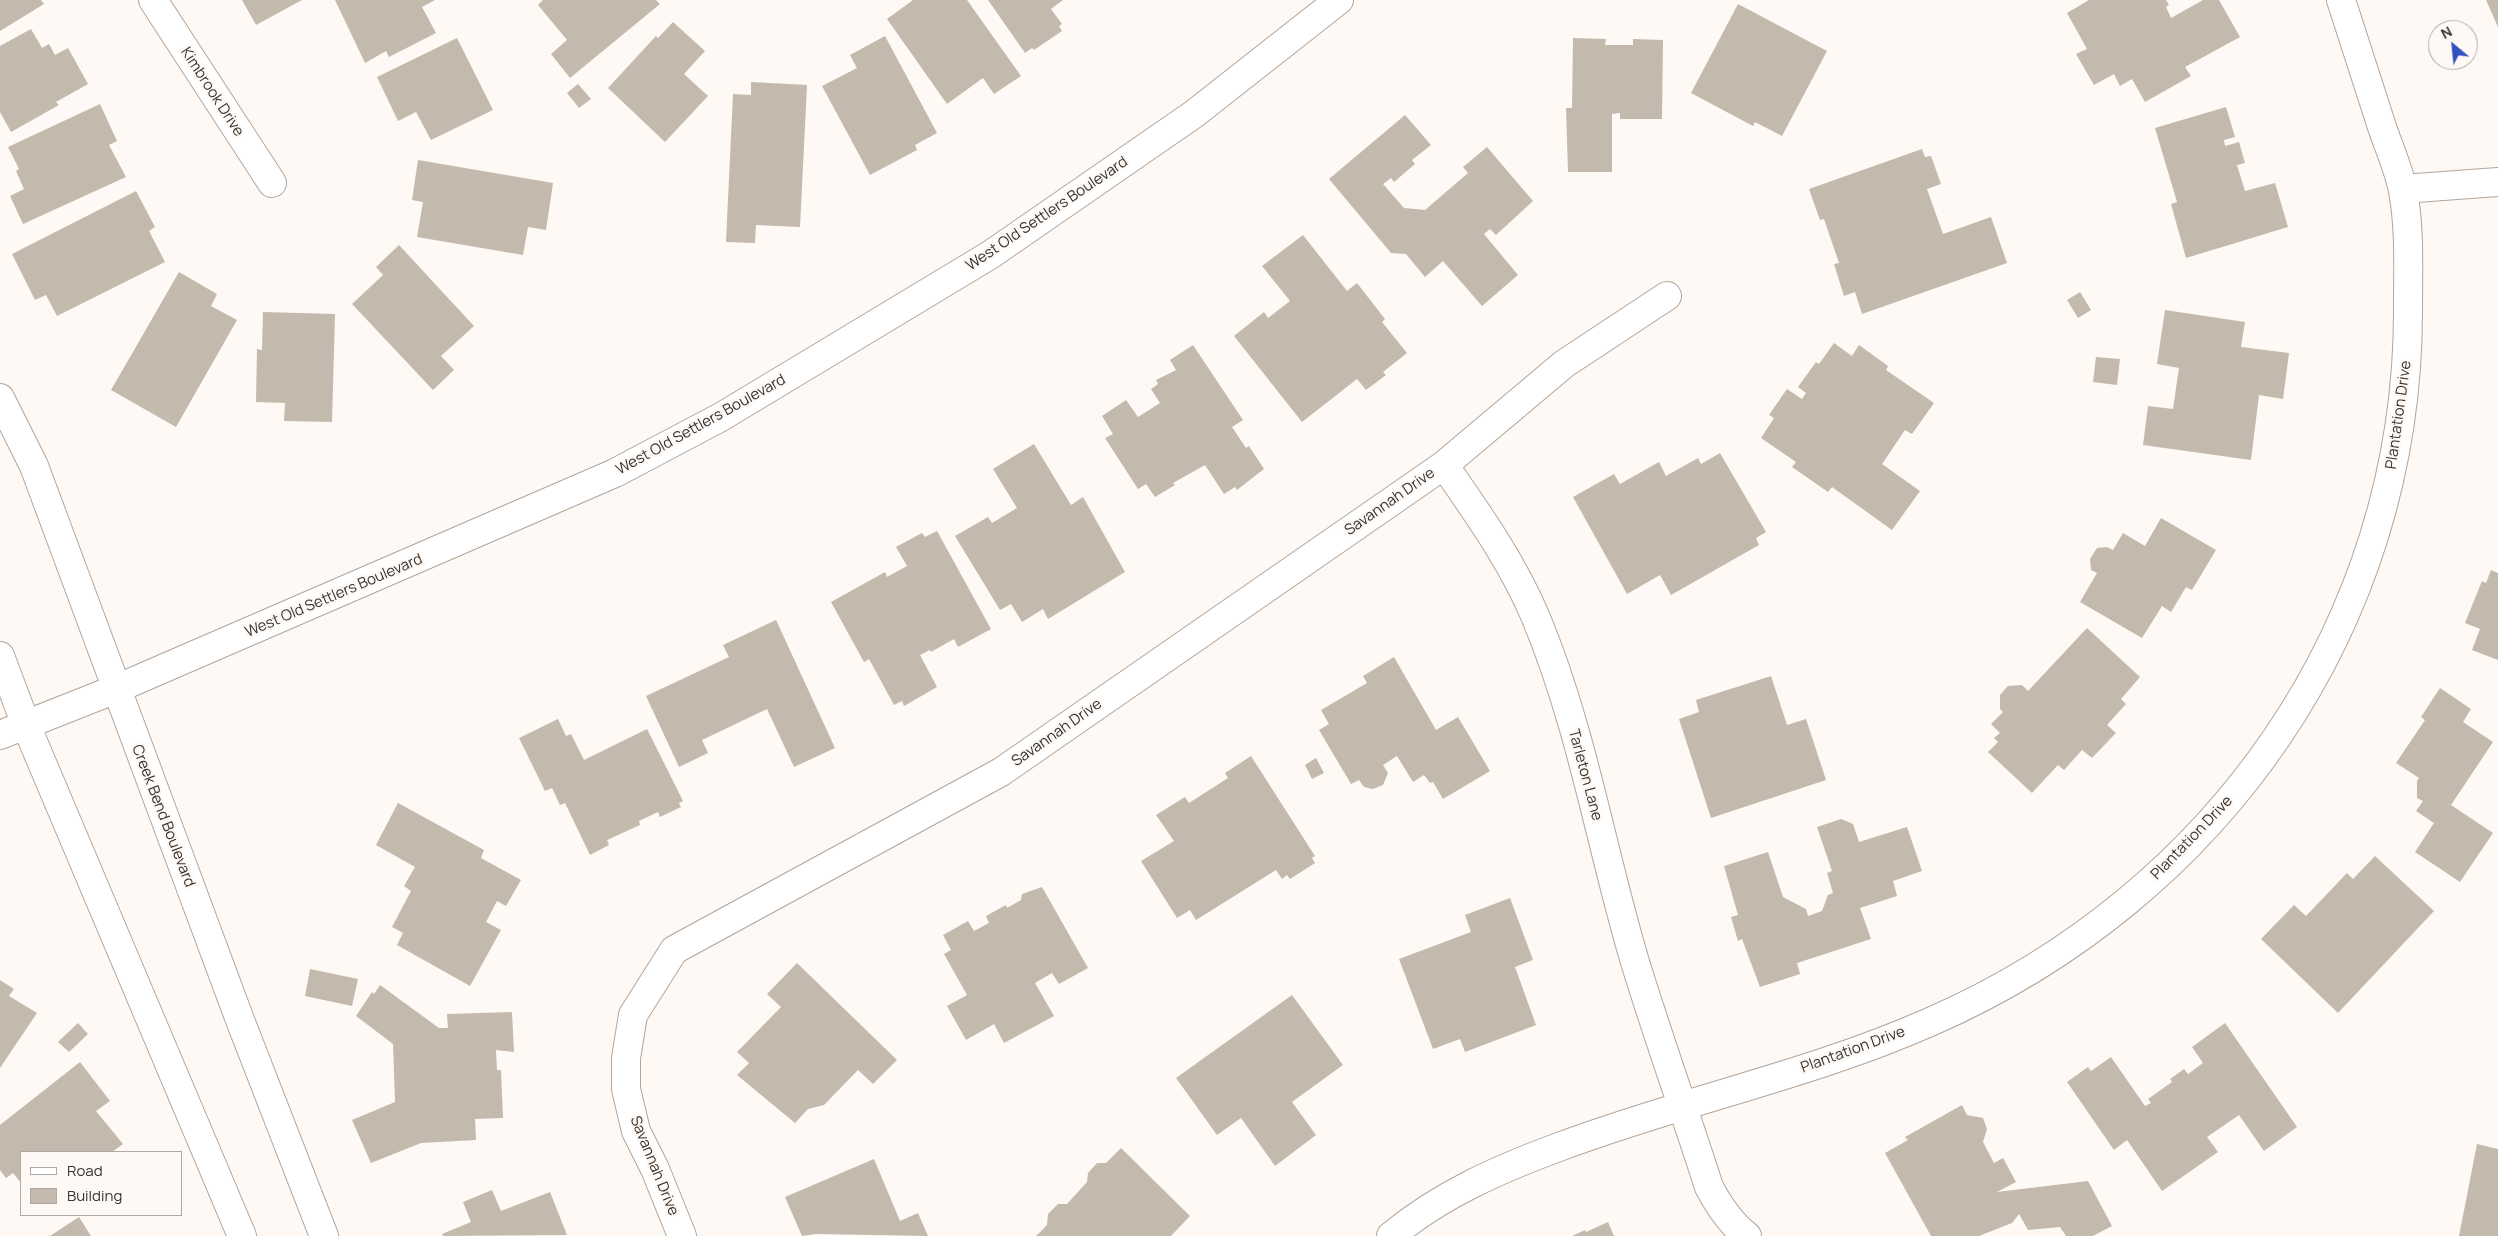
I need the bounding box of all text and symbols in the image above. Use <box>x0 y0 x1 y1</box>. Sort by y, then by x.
north arrow <box>2428 20 2478 70</box>
text: N <box>2437 21 2455 43</box>
street label: Kimbrook Drive <box>177 44 247 140</box>
street label: West Old Settlers Boulevard <box>963 153 1131 275</box>
street label: Plantation Drive <box>2382 360 2416 470</box>
street label: West Old Settlers Boulevard <box>613 371 789 479</box>
street label: Savannah Drive <box>1341 464 1439 540</box>
street label: West Old Settlers Boulevard <box>243 550 425 642</box>
street label: Savannah Drive <box>1008 695 1106 771</box>
street label: Tarleton Lane <box>1564 727 1606 823</box>
street label: Creek Bend Boulevard <box>128 742 198 890</box>
street label: Plantation Drive <box>2147 792 2237 884</box>
street label: Plantation Drive <box>1798 1023 1908 1077</box>
street label: Savannah Drive <box>626 1114 682 1218</box>
legend <box>20 1151 182 1216</box>
text: Road <box>67 1160 103 1181</box>
text: Building <box>67 1185 122 1206</box>

